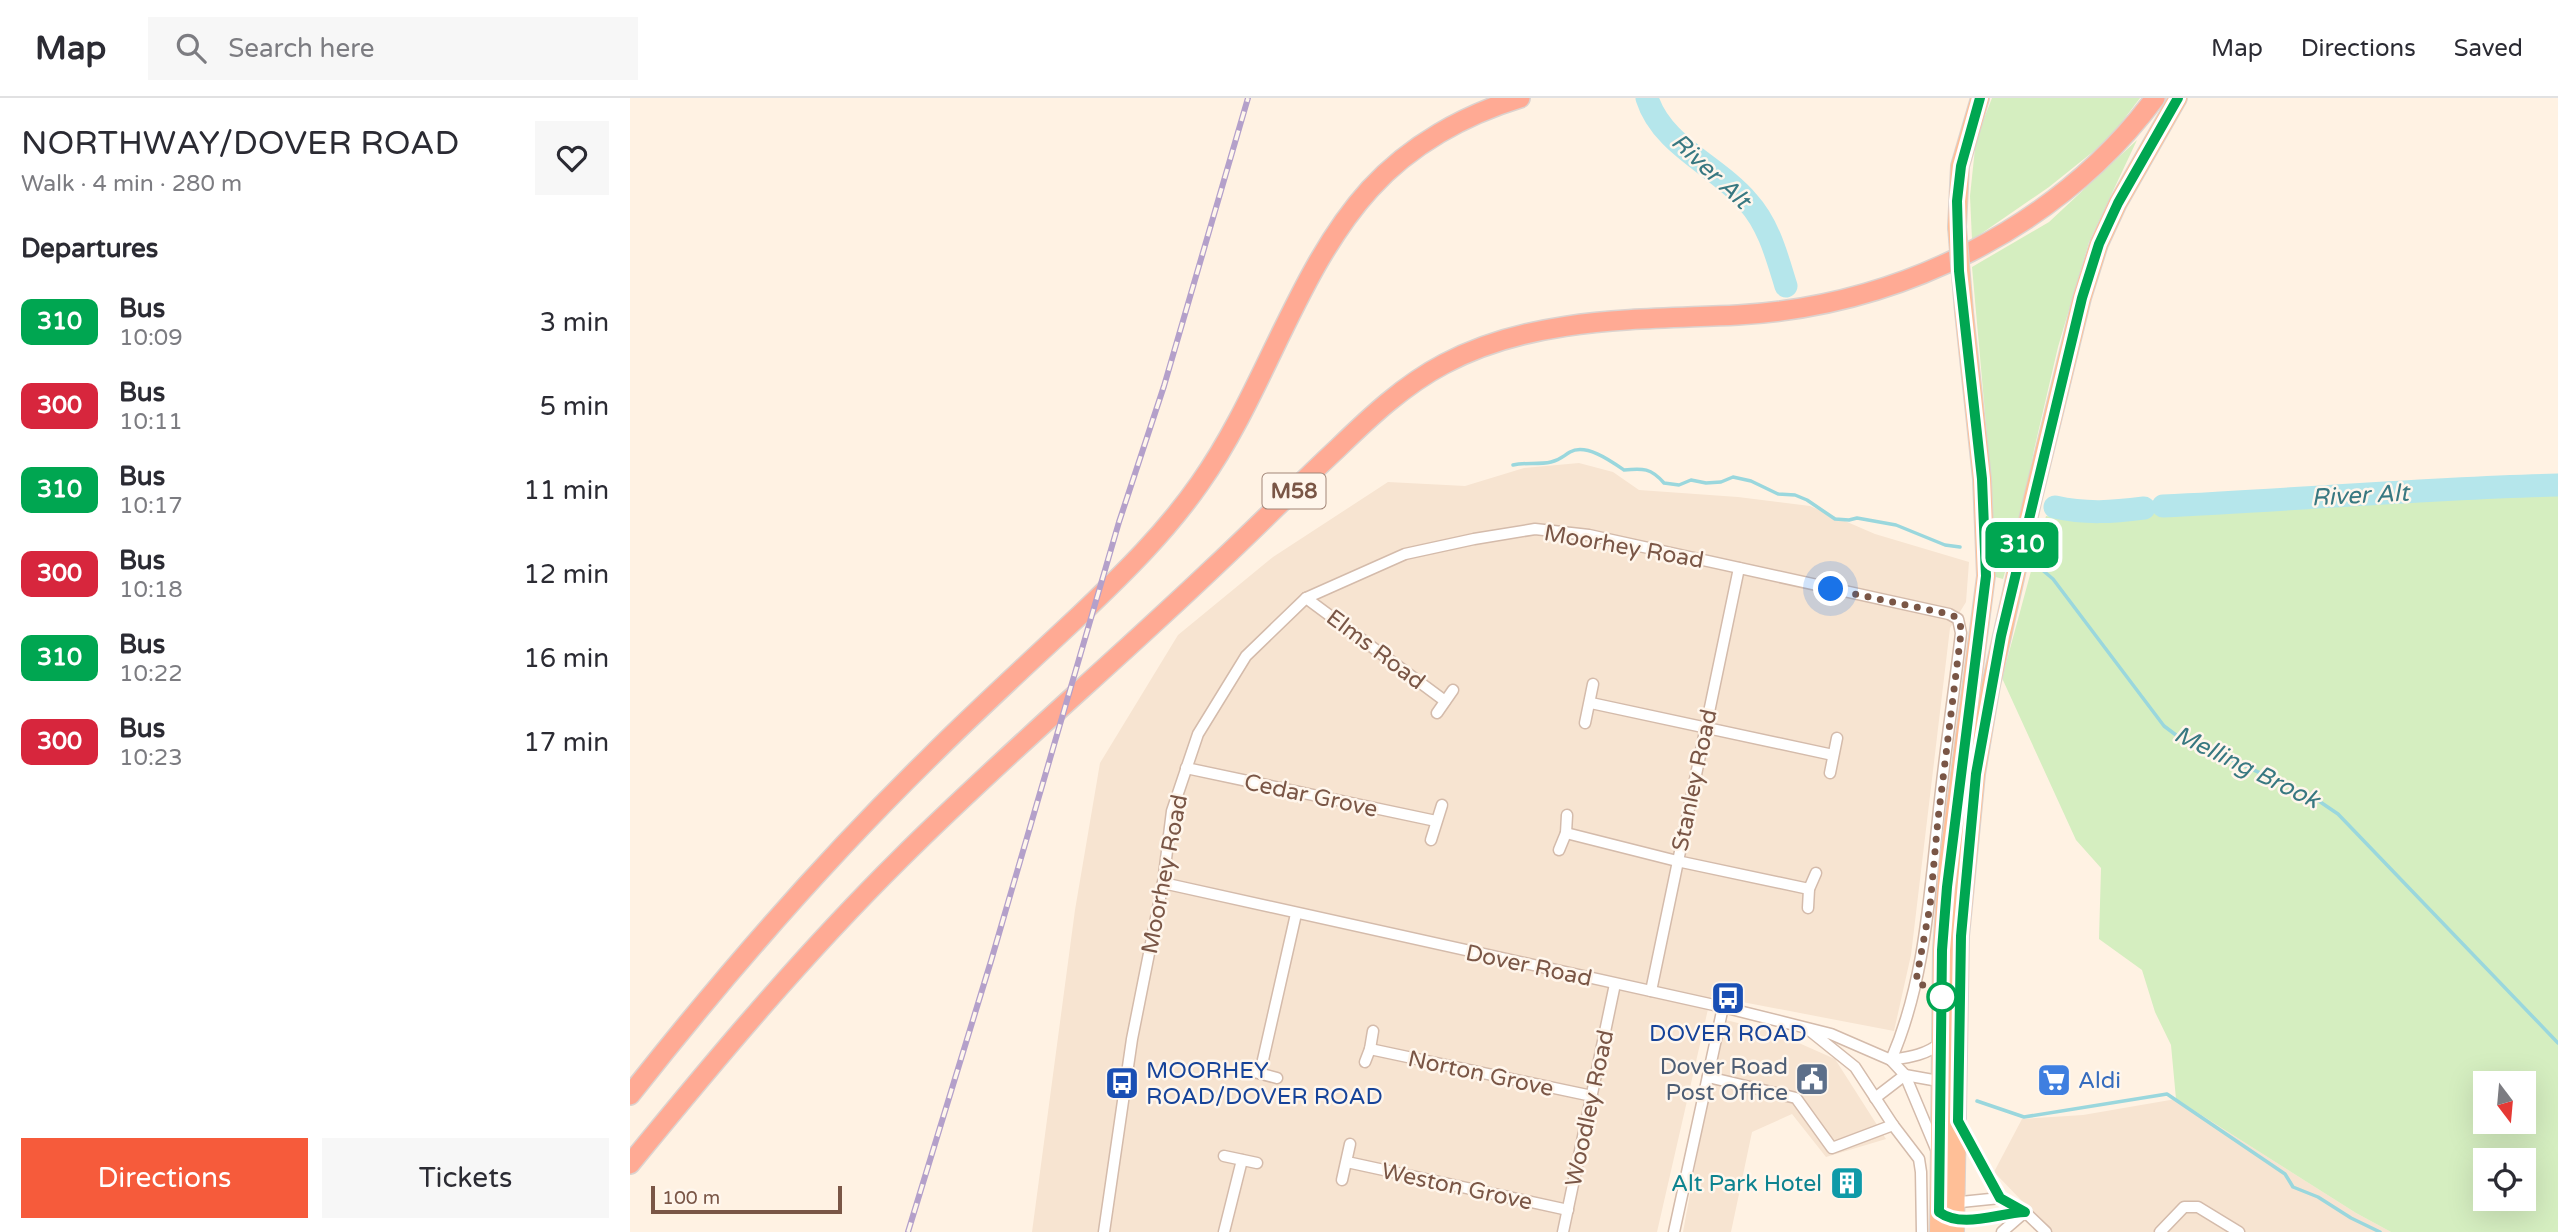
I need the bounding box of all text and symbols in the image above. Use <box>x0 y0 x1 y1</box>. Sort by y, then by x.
search box <box>148 17 638 80</box>
text: Map <box>35 29 106 68</box>
icon: search <box>172 29 210 67</box>
text: Search here <box>228 33 374 64</box>
text: Map <box>2211 34 2263 63</box>
text: Directions <box>2301 34 2416 63</box>
text: Saved <box>2454 34 2523 63</box>
button: heart <box>535 121 609 195</box>
text: NORTHWAY/DOVER ROAD <box>21 124 459 163</box>
water label: River Alt <box>1665 127 1758 217</box>
text: Walk · 4 min · 280 m <box>21 170 242 198</box>
text: Departures <box>21 233 158 264</box>
text: Bus <box>119 293 165 324</box>
text: 310 <box>37 307 82 336</box>
text: 3 min <box>540 307 609 338</box>
text: 10:09 <box>119 324 183 352</box>
text: Bus <box>119 377 165 408</box>
text: 300 <box>37 391 82 420</box>
text: 5 min <box>540 391 609 422</box>
text: 10:11 <box>119 408 183 436</box>
text: Bus <box>119 461 165 492</box>
road number: M58 <box>1262 474 1326 508</box>
text: 310 <box>37 475 82 504</box>
text: 11 min <box>523 475 609 506</box>
water label: River Alt <box>2311 478 2412 513</box>
text: 10:17 <box>119 492 183 520</box>
street label: Moorhey Road <box>1542 519 1706 575</box>
line badge: 310 <box>1982 522 2062 568</box>
text: 310 <box>1999 530 2045 559</box>
text: Bus <box>119 545 165 576</box>
text: 300 <box>37 559 82 588</box>
text: 12 min <box>523 559 609 590</box>
your location <box>1813 571 1848 606</box>
text: 10:18 <box>119 576 183 604</box>
street label: Elms Road <box>1321 604 1430 696</box>
text: Bus <box>119 629 165 660</box>
text: 310 <box>37 643 82 672</box>
text: 16 min <box>523 643 609 674</box>
text: 10:22 <box>119 660 183 688</box>
street label: Stanley Road <box>1666 707 1724 854</box>
text: Bus <box>119 713 165 744</box>
water label: Melling Brook <box>2169 720 2326 816</box>
text: 300 <box>37 727 82 756</box>
text: 17 min <box>523 727 609 758</box>
text: 10:23 <box>119 744 183 772</box>
street label: Cedar Grove <box>1242 768 1380 824</box>
street label: Moorhey Road <box>1136 792 1194 956</box>
street label: Dover Road <box>1463 939 1594 993</box>
bus stop icon: DOVER ROAD <box>1709 979 1747 1017</box>
unlabelled marker <box>1927 982 1957 1012</box>
place label: DOVER ROAD <box>1649 1020 1807 1048</box>
street label: Woodley Road <box>1560 1027 1620 1189</box>
street label: Norton Grove <box>1405 1045 1556 1103</box>
place label: Dover Road Post Office <box>1660 1053 1788 1107</box>
place label: MOORHEY ROAD/DOVER ROAD <box>1146 1057 1383 1111</box>
public building icon: Dover Road Post Office <box>1793 1060 1831 1098</box>
supermarket icon: Aldi <box>2035 1061 2073 1099</box>
bus stop icon: MOORHEY ROAD/DOVER ROAD <box>1103 1064 1141 1102</box>
place label: Aldi <box>2078 1067 2121 1095</box>
north arrow <box>2473 1071 2536 1134</box>
map controls <box>2473 1071 2536 1211</box>
button: Directions <box>21 1138 308 1218</box>
button: Tickets <box>322 1138 609 1218</box>
button: locate <box>2473 1148 2536 1211</box>
street label: Weston Grove <box>1379 1157 1535 1217</box>
building icon: Alt Park Hotel <box>1828 1164 1866 1202</box>
place label: Alt Park Hotel <box>1671 1170 1822 1198</box>
scale bar <box>651 1183 842 1215</box>
text: 100 m <box>662 1187 720 1209</box>

